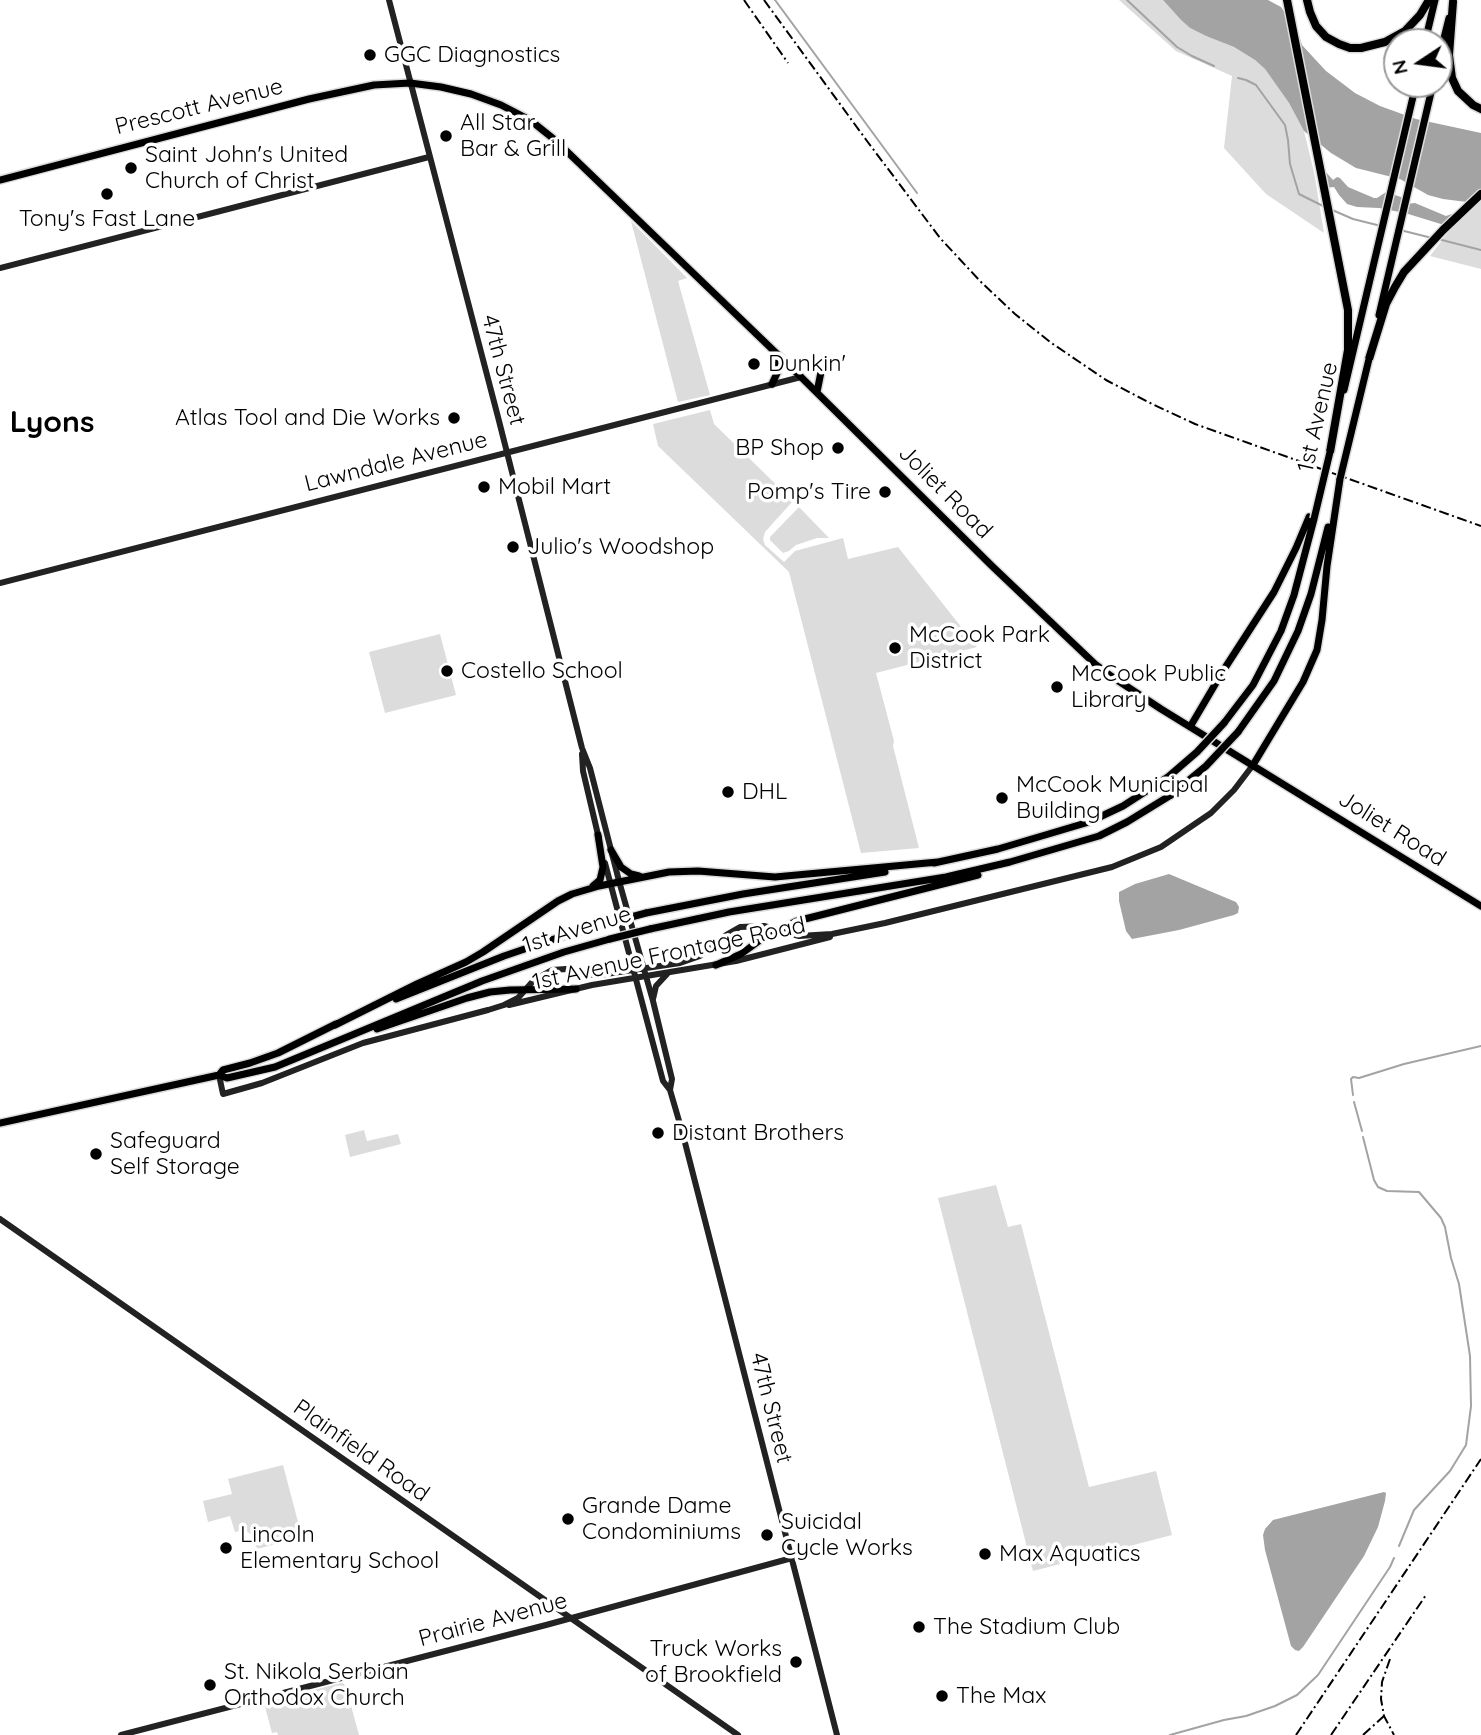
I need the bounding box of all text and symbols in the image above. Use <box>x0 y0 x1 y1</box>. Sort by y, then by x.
north arrow <box>1383 28 1453 98</box>
place label: GGC Diagnostics <box>384 41 560 69</box>
marker: GGC Diagnostics <box>362 47 378 63</box>
text: N <box>1386 58 1413 77</box>
street label: Prescott Avenue <box>112 73 286 141</box>
place label: All Star Bar & Grill <box>460 109 566 163</box>
marker: All Star Bar & Grill <box>438 128 454 144</box>
place label: Saint John's United Church of Christ <box>145 141 348 195</box>
marker: Saint John's United Church of Christ <box>123 160 139 176</box>
marker: Tony's Fast Lane <box>99 186 115 202</box>
place label: Tony's Fast Lane <box>19 205 195 233</box>
street label: 47th Street <box>475 312 531 428</box>
place label: Dunkin' <box>768 350 846 378</box>
marker: Dunkin' <box>746 356 762 372</box>
street label: 1st Avenue <box>1292 359 1344 475</box>
place label: Atlas Tool and Die Works <box>175 404 440 432</box>
district label: Lyons <box>10 405 94 441</box>
marker: Atlas Tool and Die Works <box>446 410 462 426</box>
street label: Lawndale Avenue <box>302 426 490 498</box>
place label: BP Shop <box>735 434 824 462</box>
street label: Joliet Road <box>892 439 998 545</box>
marker: BP Shop <box>830 440 846 456</box>
place label: Mobil Mart <box>498 473 611 501</box>
place label: Pomp's Tire <box>747 478 871 506</box>
marker: Mobil Mart <box>476 479 492 495</box>
marker: Pomp's Tire <box>877 484 893 500</box>
place label: Julio's Woodshop <box>527 533 714 561</box>
marker: Julio's Woodshop <box>505 539 521 555</box>
place label: McCook Park District <box>909 621 1050 675</box>
marker: McCook Park District <box>887 640 903 656</box>
place label: Costello School <box>461 657 623 685</box>
place label: McCook Public Library <box>1071 660 1226 714</box>
marker: Costello School <box>439 663 455 679</box>
marker: McCook Public Library <box>1049 679 1065 695</box>
place label: McCook Municipal Building <box>1016 771 1209 825</box>
place label: DHL <box>742 778 787 806</box>
marker: DHL <box>720 784 736 800</box>
street label: Joliet Road <box>1333 785 1451 873</box>
marker: McCook Municipal Building <box>994 790 1010 806</box>
street label: 1st Avenue <box>519 900 635 960</box>
street label: 1st Avenue Frontage Road <box>530 912 808 996</box>
place label: Distant Brothers <box>672 1119 844 1147</box>
marker: Distant Brothers <box>650 1125 666 1141</box>
place label: Safeguard Self Storage <box>110 1127 240 1181</box>
marker: Safeguard Self Storage <box>88 1146 104 1162</box>
street label: 47th Street <box>744 1350 798 1466</box>
street label: Plainfield Road <box>288 1394 434 1508</box>
place label: Grande Dame Condominiums <box>582 1492 741 1546</box>
place label: Suicidal Cycle Works <box>781 1508 913 1562</box>
marker: Grande Dame Condominiums <box>560 1511 576 1527</box>
place label: Lincoln Elementary School <box>240 1521 439 1575</box>
marker: Suicidal Cycle Works <box>759 1527 775 1543</box>
marker: Lincoln Elementary School <box>218 1540 234 1556</box>
place label: Max Aquatics <box>999 1540 1141 1568</box>
marker: Max Aquatics <box>977 1546 993 1562</box>
street label: Prairie Avenue <box>416 1587 570 1653</box>
place label: The Stadium Club <box>933 1613 1120 1641</box>
marker: The Stadium Club <box>911 1619 927 1635</box>
place label: Truck Works of Brookfield <box>645 1635 782 1689</box>
marker: Truck Works of Brookfield <box>788 1654 804 1670</box>
place label: St. Nikola Serbian Orthodox Church <box>224 1658 409 1712</box>
marker: St. Nikola Serbian Orthodox Church <box>202 1677 218 1693</box>
place label: The Max <box>956 1682 1046 1710</box>
marker: The Max <box>934 1688 950 1704</box>

